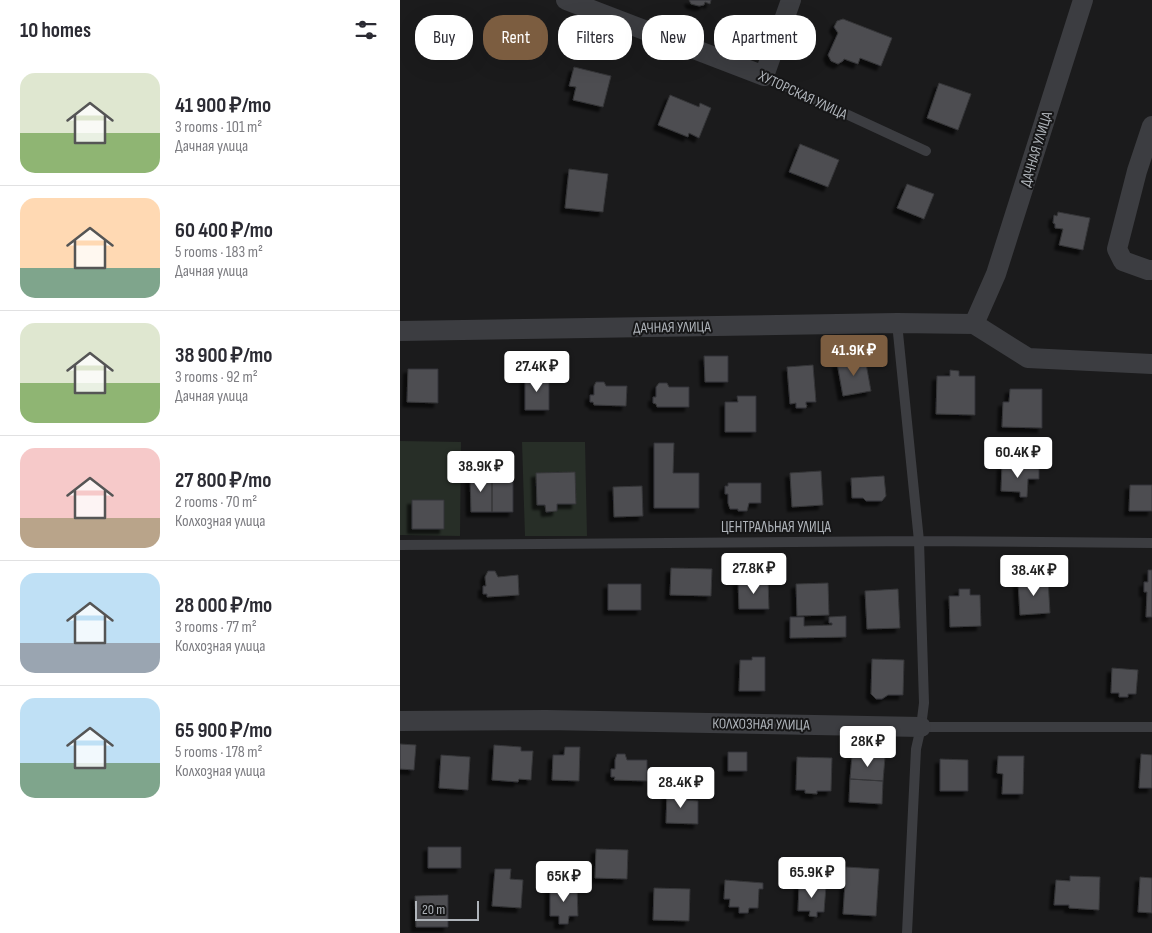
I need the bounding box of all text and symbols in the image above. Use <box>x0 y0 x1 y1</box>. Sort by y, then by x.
chip: Buy <box>415 15 473 60</box>
chip: Rent <box>483 15 548 60</box>
chip: Filters <box>558 15 632 60</box>
chip: New <box>642 15 704 60</box>
chip: Apartment <box>714 15 816 60</box>
icon: filters <box>352 16 380 44</box>
text: 10 homes <box>20 18 91 43</box>
street label: ХУТОРСКАЯ УЛИЦА <box>754 66 851 125</box>
icon: home <box>60 93 120 153</box>
text: 41 900 ₽/mo <box>175 93 271 118</box>
street label: ДАЧНАЯ УЛИЦА <box>1016 109 1057 189</box>
text: 3 rooms · 101 m² <box>175 118 262 137</box>
text: Дачная улица <box>175 137 248 156</box>
icon: home <box>60 218 120 278</box>
text: 60 400 ₽/mo <box>175 218 273 243</box>
text: 5 rooms · 183 m² <box>175 243 263 262</box>
text: Дачная улица <box>175 262 248 281</box>
street label: ДАЧНАЯ УЛИЦА <box>633 317 712 338</box>
pin: 41.9K ₽ <box>808 334 900 377</box>
text: 41.9K ₽ <box>832 341 876 360</box>
icon: home <box>60 343 120 403</box>
text: 38 900 ₽/mo <box>175 343 272 368</box>
pin: 27.4K ₽ <box>491 350 583 393</box>
text: 27.4K ₽ <box>515 357 559 376</box>
text: 3 rooms · 92 m² <box>175 368 258 387</box>
text: Дачная улица <box>175 387 248 406</box>
pin: 60.4K ₽ <box>972 436 1064 479</box>
text: 60.4K ₽ <box>995 443 1041 462</box>
pin: 38.9K ₽ <box>435 450 527 493</box>
text: 38.9K ₽ <box>458 457 504 476</box>
icon: home <box>60 468 120 528</box>
text: 27 800 ₽/mo <box>175 468 271 493</box>
text: 2 rooms · 70 m² <box>175 493 257 512</box>
text: Колхозная улица <box>175 512 265 531</box>
street label: ЦЕНТРАЛЬНАЯ УЛИЦА <box>721 518 832 537</box>
pin: 27.8K ₽ <box>708 552 800 595</box>
pin: 38.4K ₽ <box>988 554 1080 597</box>
text: 27.8K ₽ <box>732 559 776 578</box>
text: 38.4K ₽ <box>1011 561 1057 580</box>
icon: home <box>60 593 120 653</box>
text: 28 000 ₽/mo <box>175 593 272 618</box>
text: 3 rooms · 77 m² <box>175 618 257 637</box>
text: Колхозная улица <box>175 637 265 656</box>
street label: КОЛХОЗНАЯ УЛИЦА <box>712 714 810 735</box>
icon: home <box>60 718 120 778</box>
text: 65 900 ₽/mo <box>175 718 272 743</box>
pin: 28K ₽ <box>833 726 903 768</box>
text: 28K ₽ <box>851 732 885 751</box>
text: 5 rooms · 178 m² <box>175 743 263 762</box>
text: Колхозная улица <box>175 762 265 781</box>
pin: 28.4K ₽ <box>635 766 727 809</box>
text: 28.4K ₽ <box>658 773 704 792</box>
pin: 65.9K ₽ <box>766 856 858 899</box>
pin: 65K ₽ <box>529 860 599 903</box>
text: 65.9K ₽ <box>789 863 835 882</box>
text: 65K ₽ <box>547 867 581 886</box>
scale bar <box>415 898 479 921</box>
text: 20 m <box>422 901 445 918</box>

